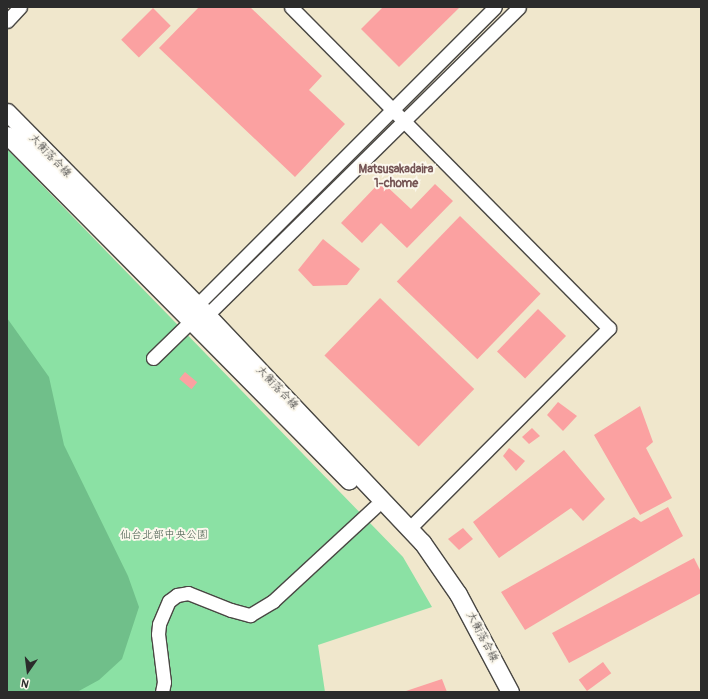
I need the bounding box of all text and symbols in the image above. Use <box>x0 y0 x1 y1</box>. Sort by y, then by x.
street label: 大衡落合線 <box>26 132 74 180</box>
district label: Matsusakadaira 1-chome <box>359 163 433 191</box>
street label: 大衡落合線 <box>253 364 301 412</box>
park label: 仙台北部中央公園 <box>120 528 208 542</box>
street label: 大衡落合線 <box>463 610 501 664</box>
north arrow <box>8 651 48 691</box>
text: N <box>20 676 30 690</box>

